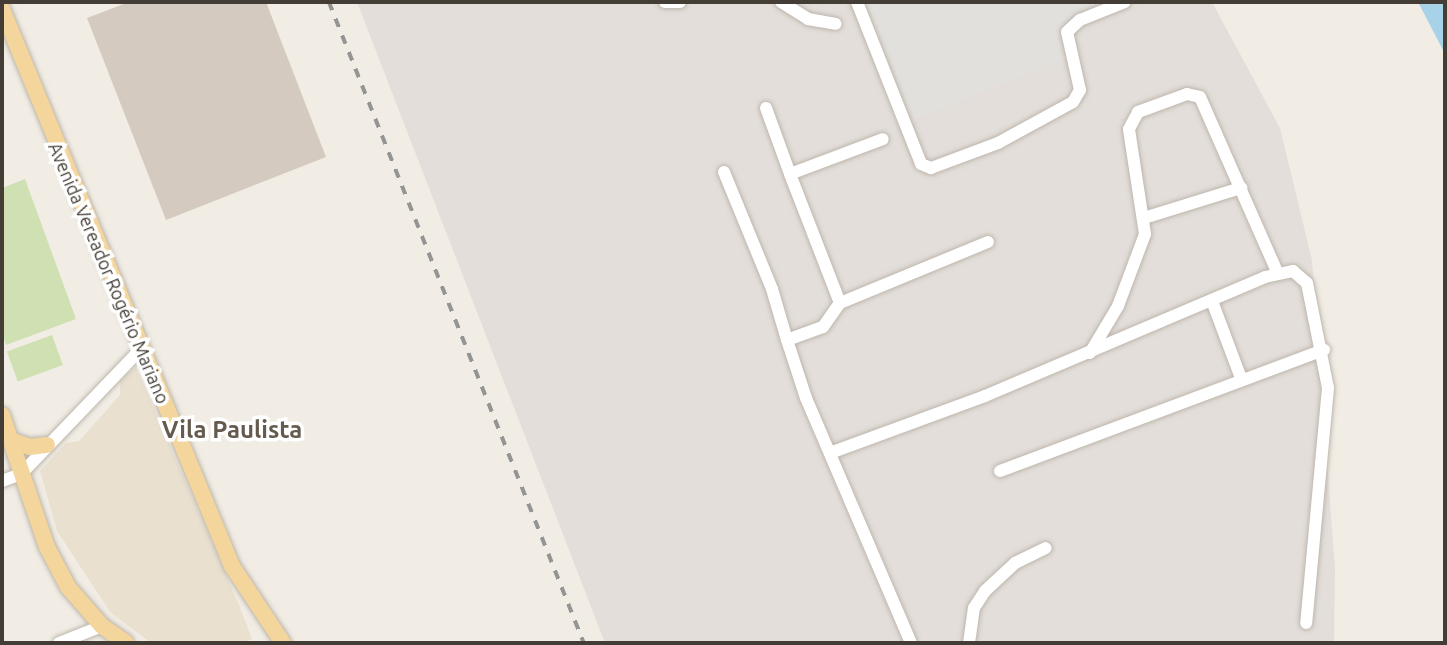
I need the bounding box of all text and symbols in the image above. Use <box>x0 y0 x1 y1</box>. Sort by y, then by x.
street label: Avenida Vereador Rogério Mariano <box>44 139 174 407</box>
district label: Vila Paulista <box>162 416 302 444</box>

